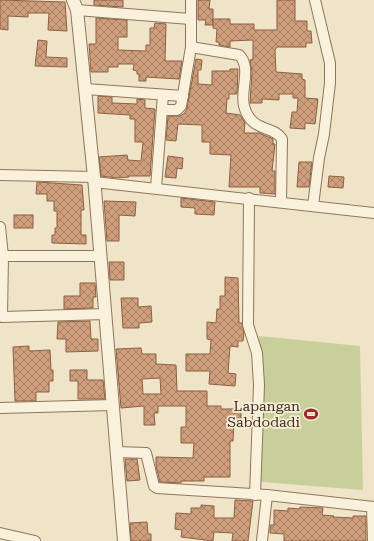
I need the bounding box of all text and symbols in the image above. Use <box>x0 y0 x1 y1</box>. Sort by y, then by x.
place label: Lapangan Sabdodadi <box>227 398 301 430</box>
sports icon: Lapangan Sabdodadi <box>303 406 319 422</box>

